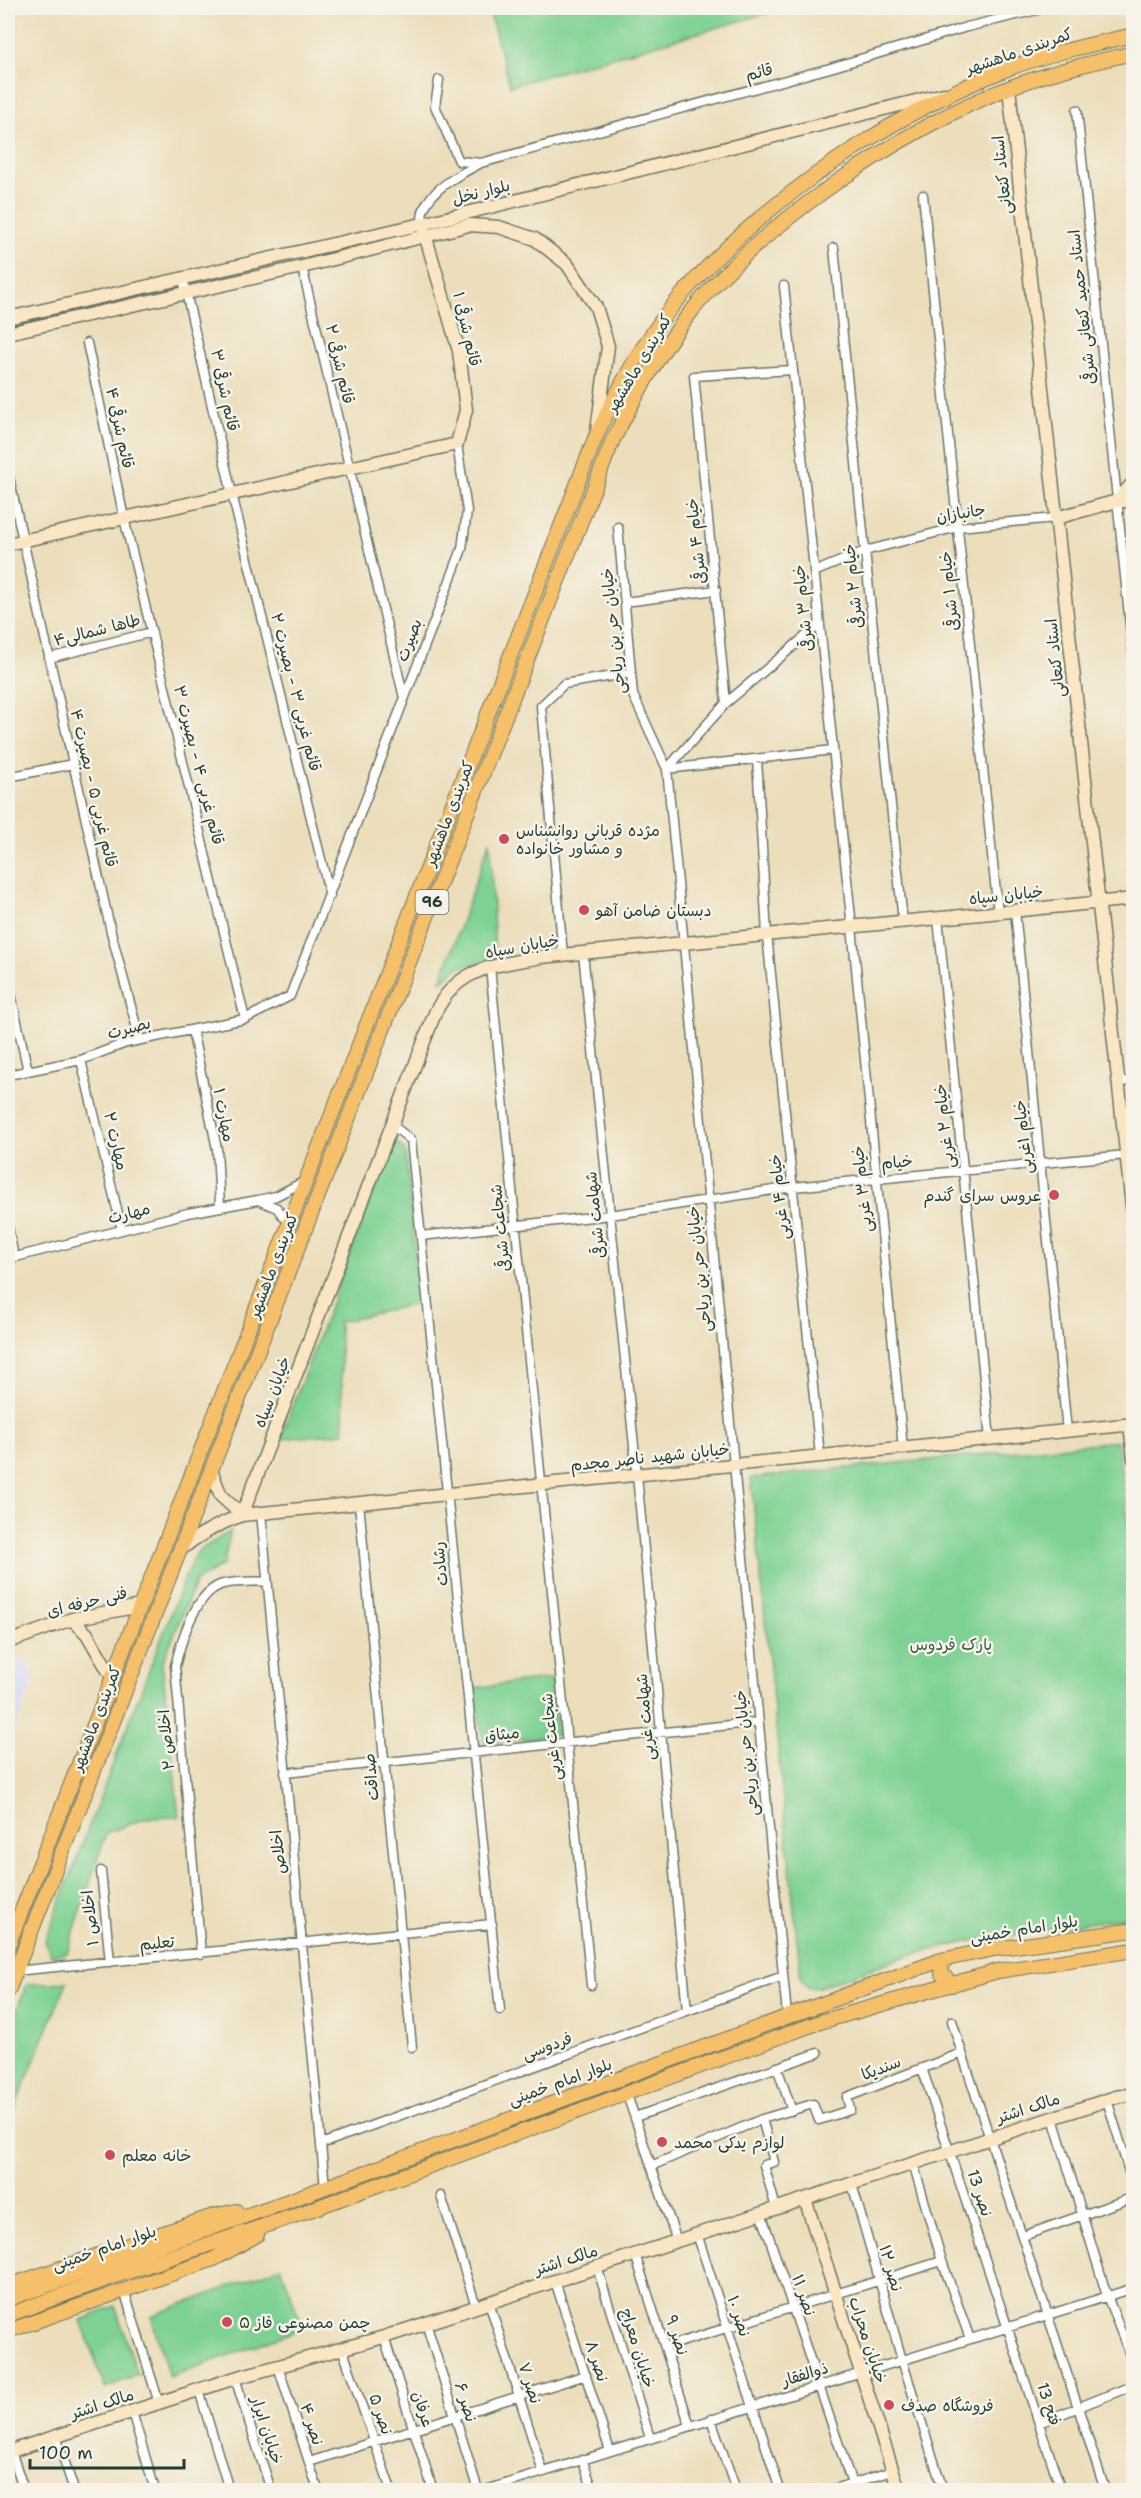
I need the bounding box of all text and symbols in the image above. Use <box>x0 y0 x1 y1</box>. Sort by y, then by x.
street label: کمربندی ماهشهر <box>961 23 1075 80</box>
street label: قائم <box>743 58 776 88</box>
street label: استاد کنعانی <box>987 135 1017 215</box>
street label: بلوار نخل <box>450 175 512 209</box>
street label: استاد حمید کنعانی شرقی <box>1063 229 1101 385</box>
street label: قائم شرقی ۱ <box>446 290 486 369</box>
street label: کمربندی ماهشهر <box>600 310 677 418</box>
street label: قائم شرقی ۲ <box>319 322 359 406</box>
street label: قائم شرقی ۳ <box>204 347 244 433</box>
street label: قائم شرقی ۴ <box>99 386 139 471</box>
street label: خیام ۴ شرقی <box>681 497 713 585</box>
street label: جانبازان <box>935 499 987 527</box>
street label: خیام ۲ شرقی <box>838 542 870 629</box>
street label: خیام ۱ شرقی <box>934 550 966 632</box>
street label: خیام ۳ شرقی <box>788 563 820 652</box>
street label: خیابان حر بن ریاحی <box>596 567 630 695</box>
street label: طاها شمالی۴ <box>51 609 143 651</box>
street label: قائم غربی ۳ - بصیرت ۲ <box>264 611 326 774</box>
street label: بصیرت <box>391 616 427 664</box>
street label: استاد کنعانی <box>1040 618 1070 698</box>
street label: قائم غربی ۴ - بصیرت ۳ <box>167 683 229 847</box>
street label: قائم غربی ۵ - بصیرت ۴ <box>64 707 122 870</box>
street label: کمربندی ماهشهر <box>419 757 479 871</box>
place label: مژده قربانی روانشناس و مشاور خانواده <box>516 820 660 859</box>
marker: مژده قربانی روانشناس و مشاور خانواده <box>497 832 511 846</box>
street label: خیابان سپاه <box>968 881 1044 909</box>
road number: 96 <box>416 890 448 914</box>
place label: دبستان ضامن آهو <box>594 900 712 921</box>
marker: دبستان ضامن آهو <box>577 903 591 917</box>
street label: خیابان سپاه <box>483 929 561 963</box>
street label: بصیرت <box>105 1012 153 1044</box>
street label: خیام ۲ غربی <box>929 1082 961 1169</box>
street label: مهارت ۱ <box>209 1086 239 1144</box>
street label: خیام ۱غربی <box>1009 1099 1039 1175</box>
street label: مهارت ۲ <box>99 1110 133 1172</box>
street label: خیام ۳ غربی <box>847 1144 879 1233</box>
street label: خیام <box>880 1150 914 1176</box>
street label: خیام ۴ غربی <box>764 1153 796 1241</box>
street label: شهامت شرقی <box>580 1171 610 1259</box>
street label: شجاعت شرقی <box>485 1183 515 1273</box>
place label: عروس سرای گندم <box>923 1185 1042 1208</box>
marker: عروس سرای گندم <box>1047 1188 1061 1202</box>
street label: مهارت <box>106 1198 152 1228</box>
street label: خیابان حر بن ریاحی <box>682 1205 716 1333</box>
street label: کمربندی ماهشهر <box>243 1209 303 1323</box>
street label: خیابان سپاه <box>249 1353 295 1431</box>
street label: خیابان شهید ناصر مجدم <box>569 1438 731 1478</box>
street label: رشادت <box>427 1541 453 1587</box>
street label: فنی حرفه ای <box>45 1582 129 1622</box>
park label: پارک فردوس <box>910 1634 992 1655</box>
street label: کمربندی ماهشهر <box>66 1662 126 1776</box>
street label: شهامت غربی <box>631 1673 659 1761</box>
street label: خیابان حر بن ریاحی <box>729 1689 763 1817</box>
street label: شجاعت غربی <box>536 1692 566 1782</box>
street label: اخلاص ۲ <box>153 1709 179 1771</box>
street label: میثاق <box>484 1722 520 1746</box>
street label: صداقت <box>358 1752 384 1802</box>
street label: اخلاص <box>265 1829 291 1875</box>
street label: اخلاص ۱ <box>77 1889 103 1947</box>
street label: بلوار امام خمینی <box>969 1910 1080 1950</box>
street label: تعلیم <box>139 1931 176 1957</box>
street label: فردوسی <box>519 2027 575 2065</box>
street label: سندیکا <box>858 2051 904 2085</box>
street label: بلوار امام خمینی <box>505 2054 615 2112</box>
street label: مالک اشتر <box>992 2088 1062 2129</box>
place label: لوازم یدکی محمد <box>674 2132 784 2155</box>
marker: لوازم یدکی محمد <box>655 2135 669 2149</box>
place label: خانه معلم <box>122 2145 191 2168</box>
marker: خانه معلم <box>103 2148 117 2162</box>
street label: نصر 13 <box>963 2167 997 2219</box>
street label: بلوار امام خمینی <box>49 2220 160 2278</box>
street label: مالک اشتر <box>530 2240 600 2281</box>
street label: نصر ۱۲ <box>874 2242 908 2294</box>
street label: نصر ۱۱ <box>787 2271 821 2319</box>
street label: نصر ۱۰ <box>723 2293 755 2339</box>
street label: خیابان محراب <box>844 2294 892 2386</box>
street label: خیابان معراج <box>616 2305 660 2391</box>
place label: چمن مصنوعی فاز ۵ <box>239 2312 370 2333</box>
street label: نصر ۹ <box>661 2312 693 2358</box>
marker: چمن مصنوعی فاز ۵ <box>220 2315 234 2329</box>
street label: نصر ۸ <box>581 2338 613 2384</box>
street label: ذوالفقار <box>777 2357 831 2392</box>
street label: نصر ۷ <box>513 2360 547 2406</box>
street label: نصر ۶ <box>450 2380 482 2424</box>
street label: فتح 13 <box>1032 2380 1066 2428</box>
street label: مالک اشتر <box>66 2384 136 2425</box>
street label: عرفان <box>407 2388 439 2430</box>
street label: خیابان ابرار <box>246 2391 288 2467</box>
street label: نصر ۵ <box>364 2391 398 2437</box>
place label: فروشگاه صدف <box>901 2395 994 2416</box>
marker: فروشگاه صدف <box>882 2398 896 2412</box>
street label: نصر ۴ <box>295 2400 329 2448</box>
scale bar <box>30 2432 184 2470</box>
text: 100 m <box>39 2441 93 2465</box>

